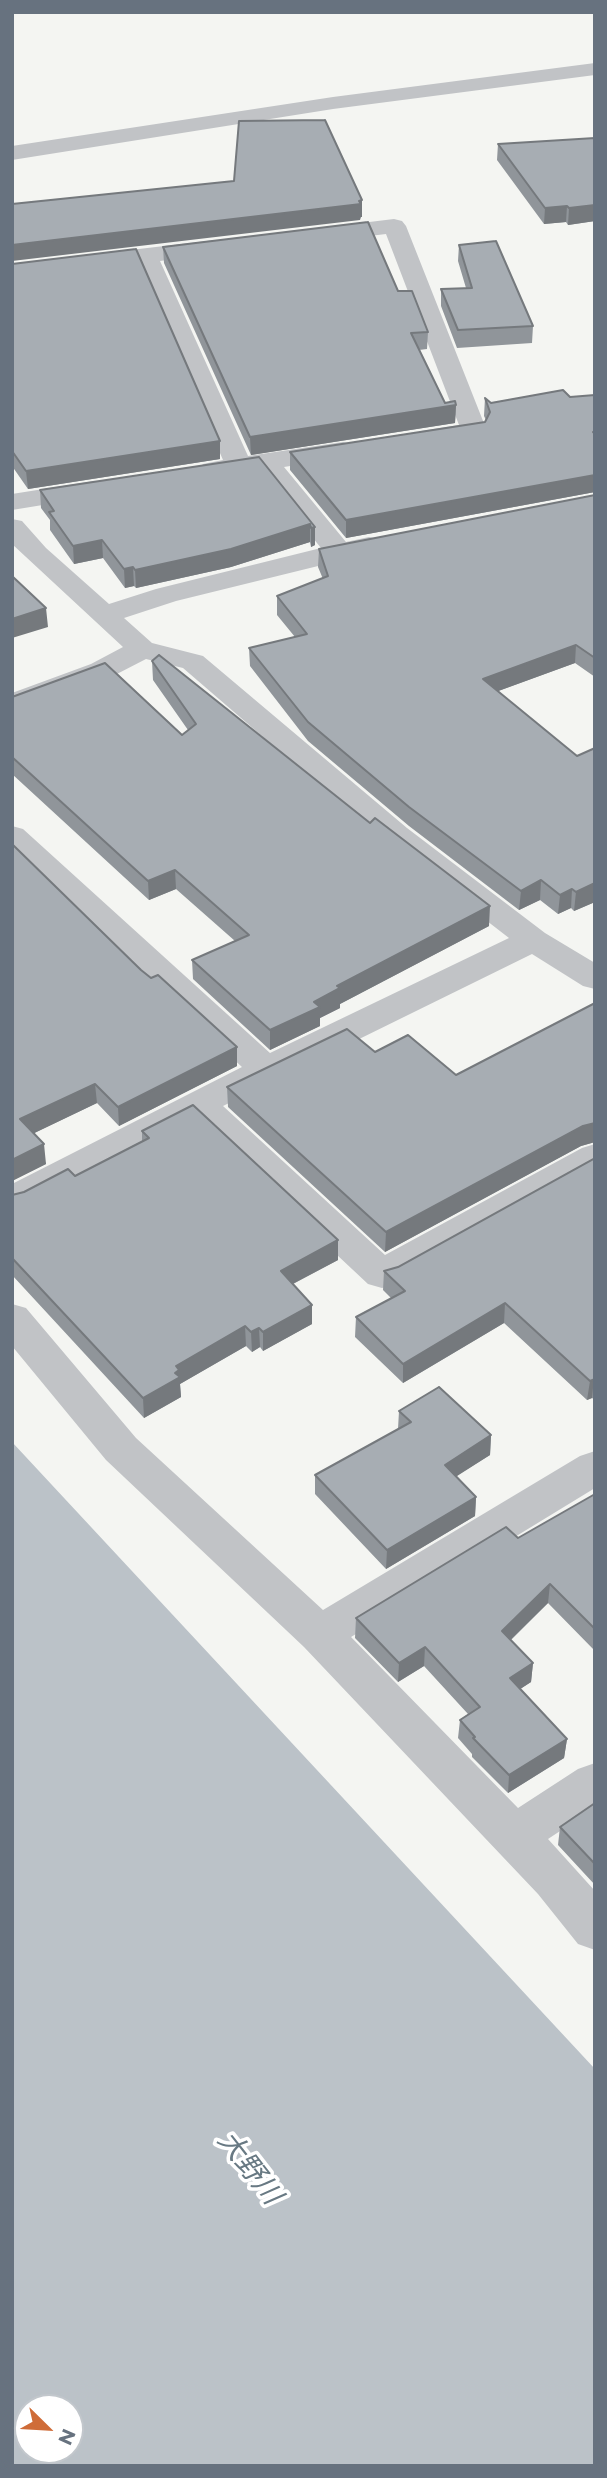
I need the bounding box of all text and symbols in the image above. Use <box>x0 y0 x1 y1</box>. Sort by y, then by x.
water label: 大野川 <box>210 2125 288 2211</box>
north arrow <box>14 2394 84 2464</box>
text: N <box>53 2425 80 2449</box>

